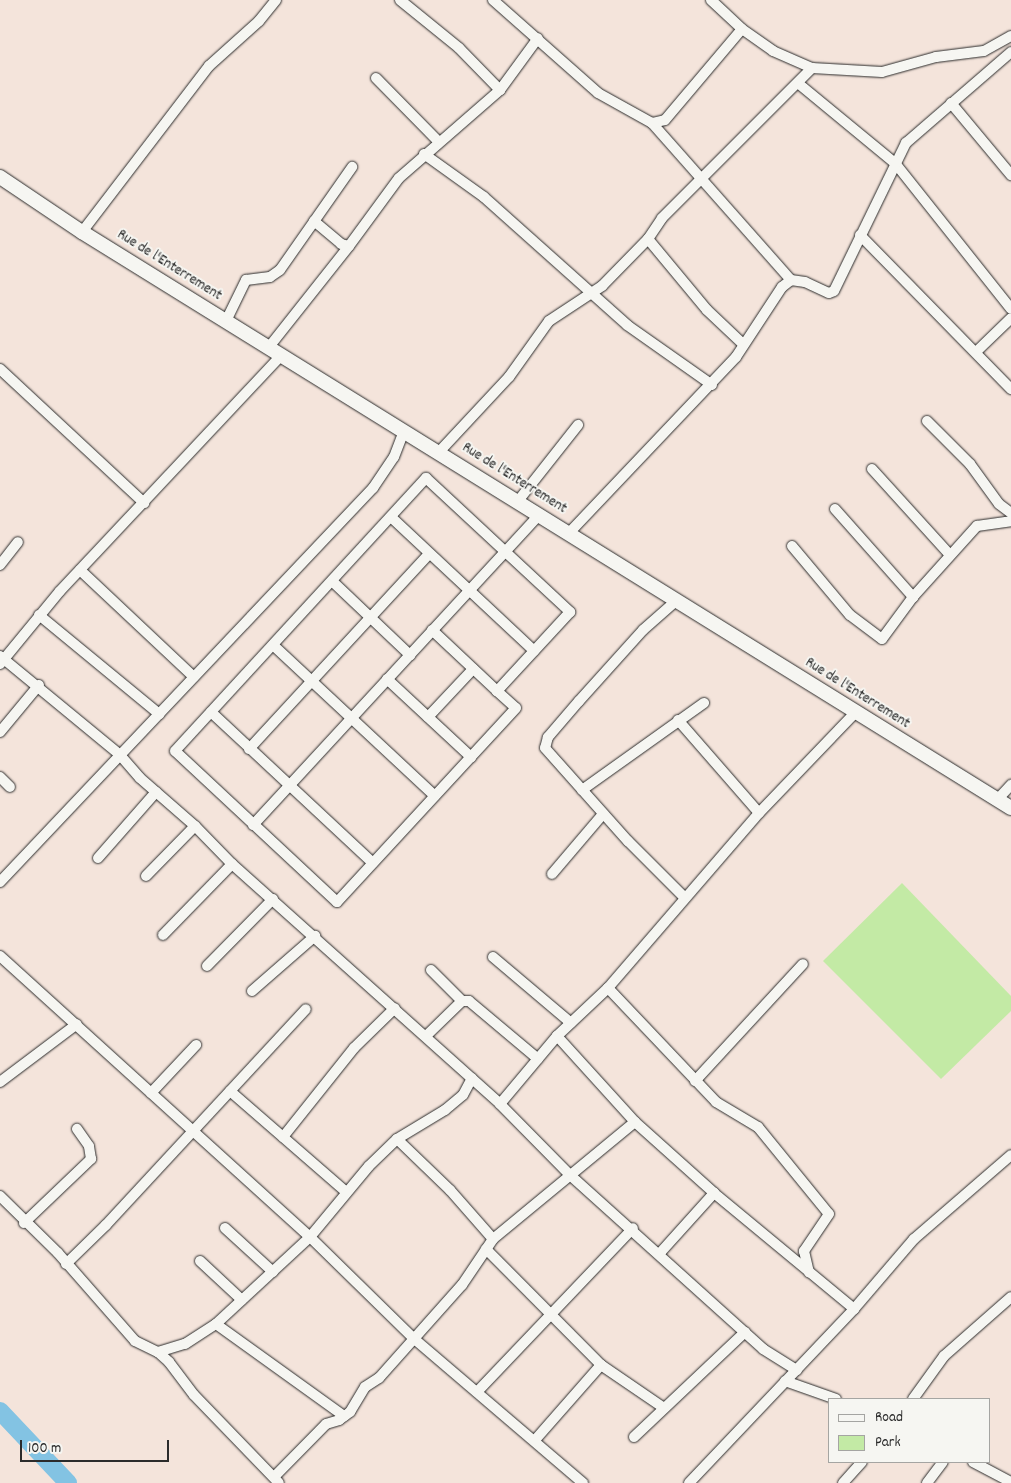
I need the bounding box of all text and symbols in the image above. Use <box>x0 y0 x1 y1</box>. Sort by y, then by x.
street label: Rue de l'Enterrement <box>113 226 225 306</box>
street label: Rue de l'Enterrement <box>458 439 570 519</box>
street label: Rue de l'Enterrement <box>801 654 913 734</box>
legend <box>828 1398 991 1463</box>
text: Road <box>875 1407 903 1429</box>
scale bar <box>22 1430 171 1462</box>
text: Park <box>875 1432 901 1454</box>
text: 100 m <box>28 1438 61 1460</box>

